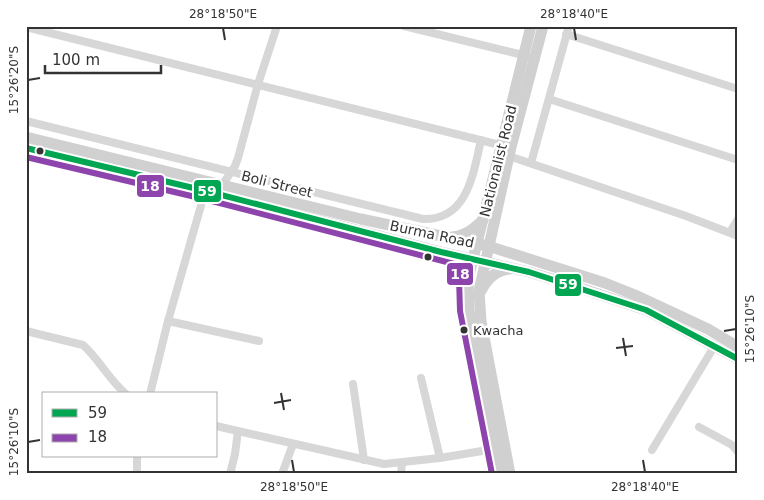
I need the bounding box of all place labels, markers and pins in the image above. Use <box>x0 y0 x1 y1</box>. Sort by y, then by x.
unlabelled marker <box>35 146 45 156</box>
unlabelled marker <box>423 252 433 262</box>
place label: Kwacha <box>473 323 523 338</box>
marker: Kwacha <box>459 325 469 335</box>

